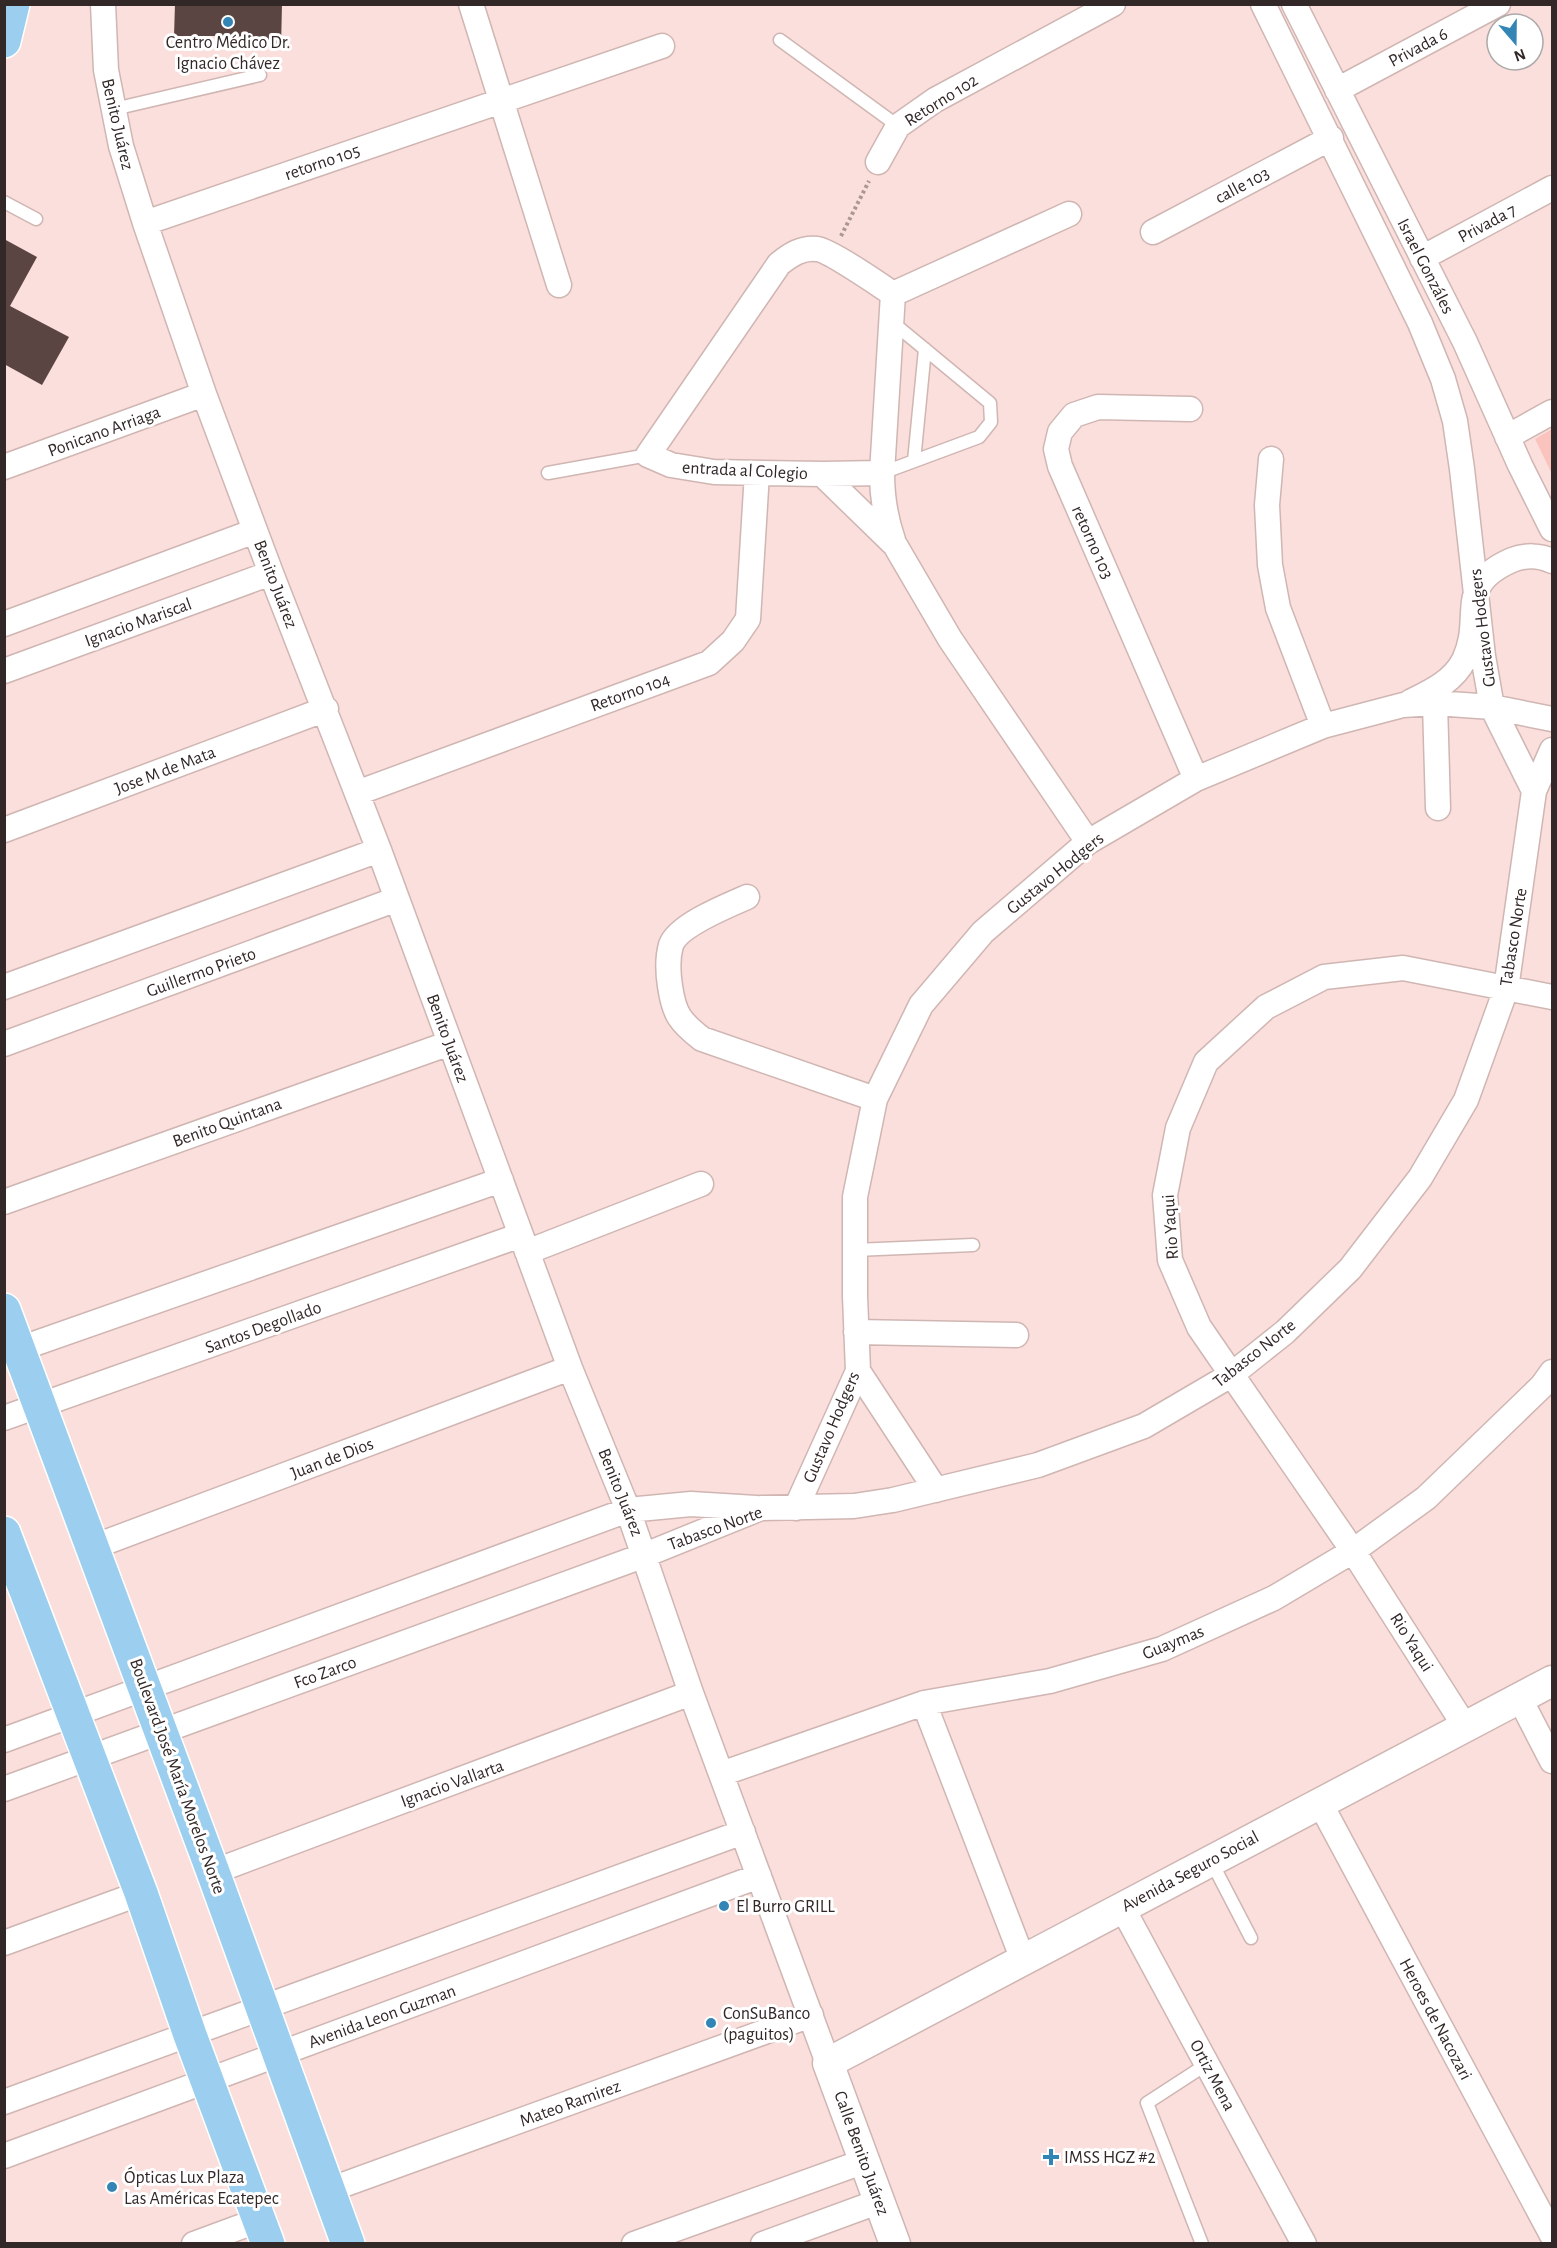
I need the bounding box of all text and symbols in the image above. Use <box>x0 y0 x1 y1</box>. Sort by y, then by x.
north arrow <box>1485 12 1545 72</box>
marker: Centro Médico Dr. Ignacio Chávez <box>221 15 235 29</box>
street label: Privada 6 <box>1386 25 1451 71</box>
place label: Centro Médico Dr. Ignacio Chávez <box>166 34 290 73</box>
text: N <box>1512 46 1528 65</box>
street label: Retorno 102 <box>902 71 981 130</box>
street label: Benito Juárez <box>98 77 136 172</box>
street label: retorno 105 <box>282 142 362 184</box>
street label: calle 103 <box>1212 164 1272 208</box>
street label: Privada 7 <box>1455 201 1520 247</box>
street label: Israel Gonzáles <box>1393 216 1457 317</box>
street label: Ponicano Arriaga <box>46 403 163 461</box>
street label: entrada al Colegio <box>682 459 808 483</box>
street label: retorno 103 <box>1068 503 1116 582</box>
street label: Benito Juárez <box>250 538 300 631</box>
street label: Gustavo Hodgers <box>1467 568 1499 688</box>
street label: Ignacio Mariscal <box>82 595 194 651</box>
street label: Retorno 104 <box>588 670 673 716</box>
street label: Jose M de Mata <box>113 744 218 798</box>
street label: Gustavo Hodgers <box>1004 829 1108 918</box>
street label: Tabasco Norte <box>1497 887 1531 988</box>
street label: Guillermo Prieto <box>144 945 259 1001</box>
street label: Benito Juárez <box>423 992 471 1085</box>
street label: Benito Quintana <box>170 1095 284 1151</box>
street label: Rio Yaqui <box>1160 1194 1182 1260</box>
street label: Santos Degollado <box>203 1299 324 1357</box>
street label: Tabasco Norte <box>1210 1316 1299 1391</box>
street label: Gustavo Hodgers <box>800 1369 863 1486</box>
street label: Juan de Dios <box>288 1435 376 1483</box>
street label: Benito Juárez <box>594 1446 646 1539</box>
street label: Tabasco Norte <box>666 1504 765 1554</box>
street label: Rio Yaqui <box>1386 1610 1436 1675</box>
street label: Guaymas <box>1140 1622 1207 1663</box>
street label: Fco Zarco <box>292 1653 359 1693</box>
street label: Boulevard José María Morelos Norte <box>126 1656 228 1896</box>
street label: Ignacio Vallarta <box>398 1757 506 1811</box>
street label: Avenida Seguro Social <box>1119 1828 1262 1916</box>
place label: El Burro GRILL <box>736 1898 835 1916</box>
marker: El Burro GRILL <box>717 1899 731 1913</box>
street label: Heroes de Nacozari <box>1396 1956 1475 2083</box>
street label: Avenida Leon Guzman <box>306 1982 458 2052</box>
place label: ConSuBanco (paguitos) <box>723 2005 810 2044</box>
marker: ConSuBanco (paguitos) <box>704 2016 718 2030</box>
street label: Ortiz Mena <box>1186 2037 1238 2114</box>
street label: Mateo Ramirez <box>517 2077 623 2131</box>
street label: Calle Benito Juárez <box>830 2089 892 2218</box>
marker: IMSS HGZ #2 <box>1042 2148 1060 2166</box>
place label: IMSS HGZ #2 <box>1064 2149 1156 2167</box>
place label: Ópticas Lux Plaza Las Américas Ecatepec <box>124 2166 279 2208</box>
marker: Ópticas Lux Plaza Las Américas Ecatepec <box>105 2180 119 2194</box>

